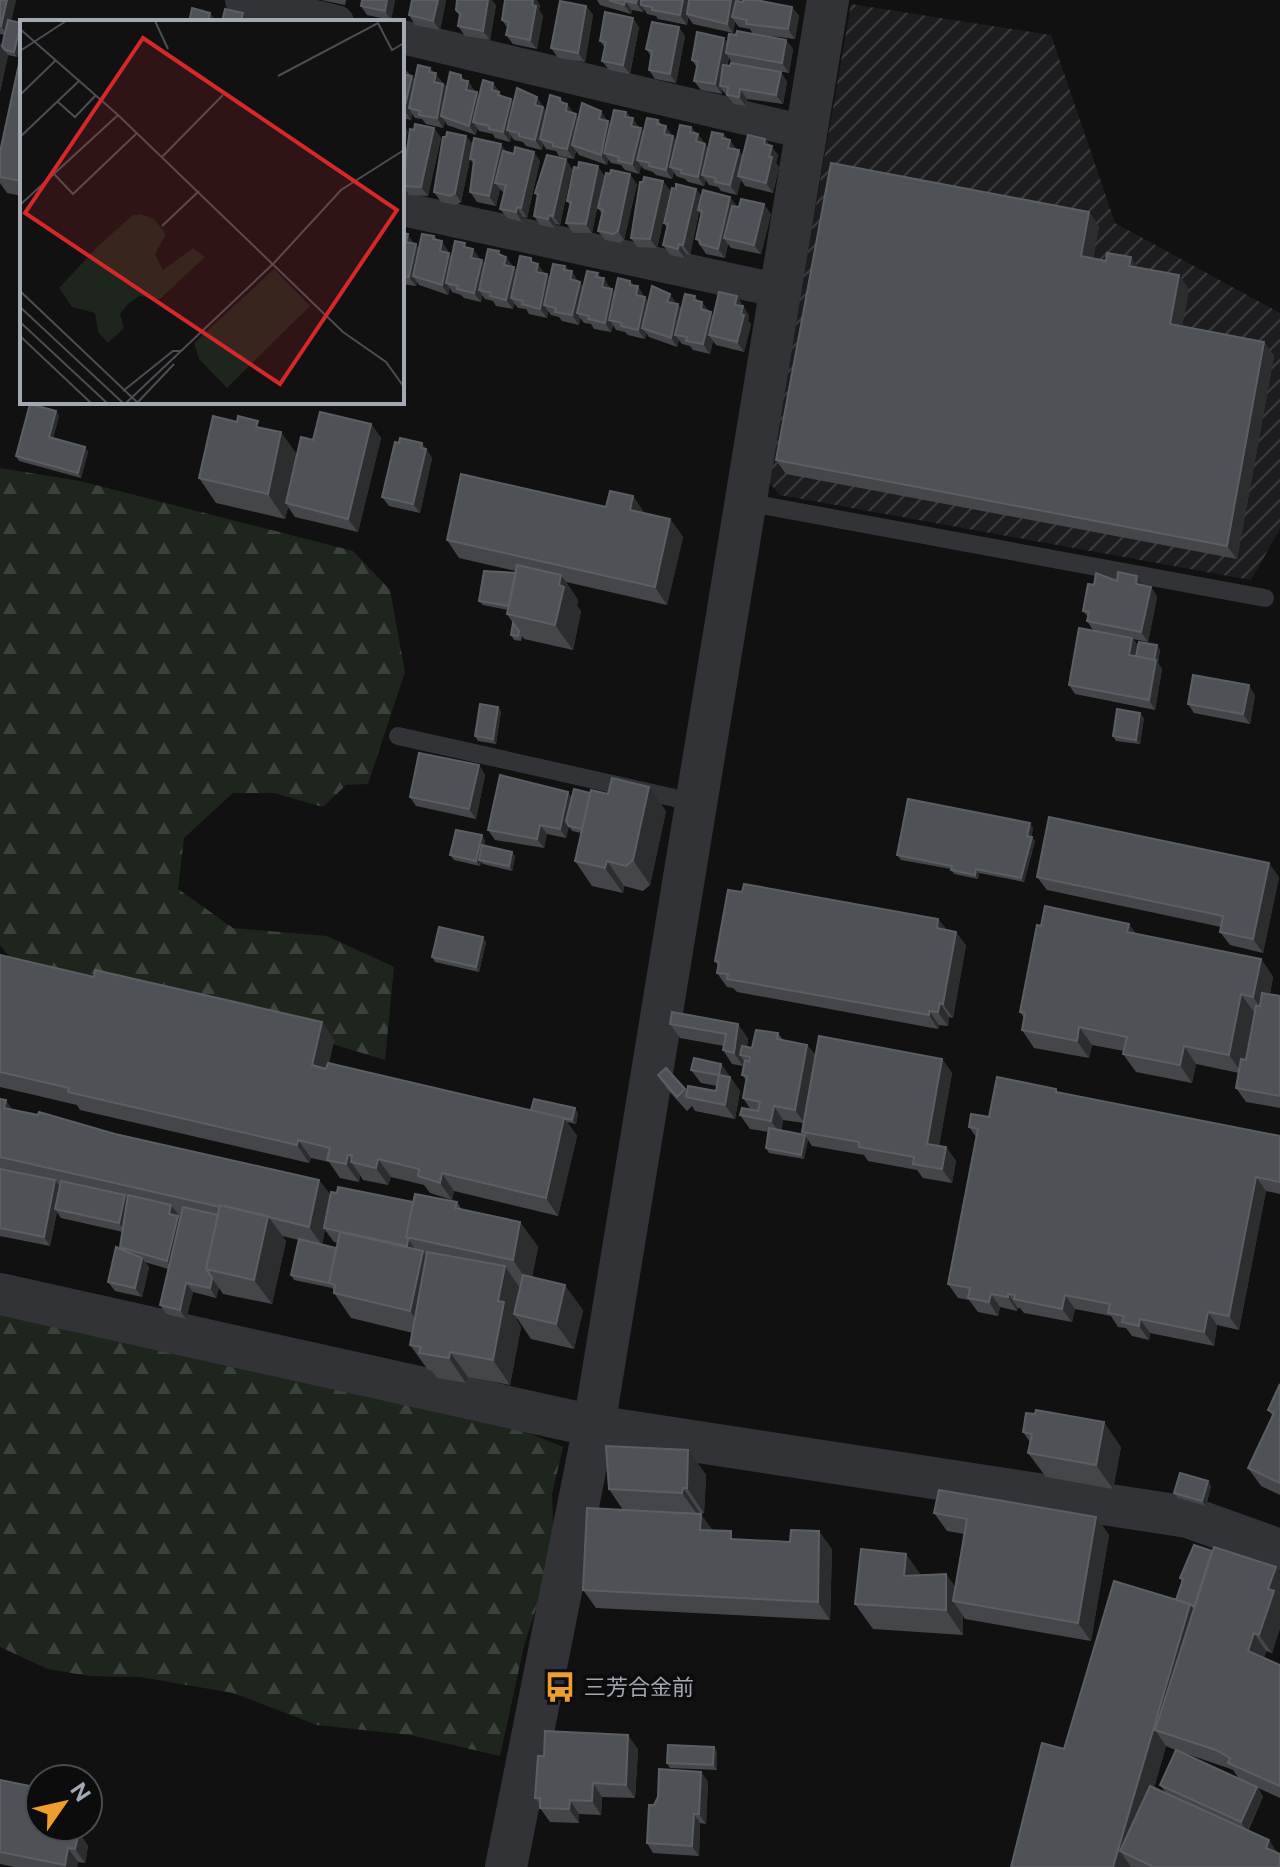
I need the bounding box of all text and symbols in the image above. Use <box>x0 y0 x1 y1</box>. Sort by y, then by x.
inset map <box>20 20 404 404</box>
bus stop icon: 三芳合金前 <box>543 1670 577 1704</box>
place label: 三芳合金前 <box>584 1674 694 1700</box>
north arrow <box>24 1763 104 1843</box>
text: N <box>65 1777 96 1806</box>

